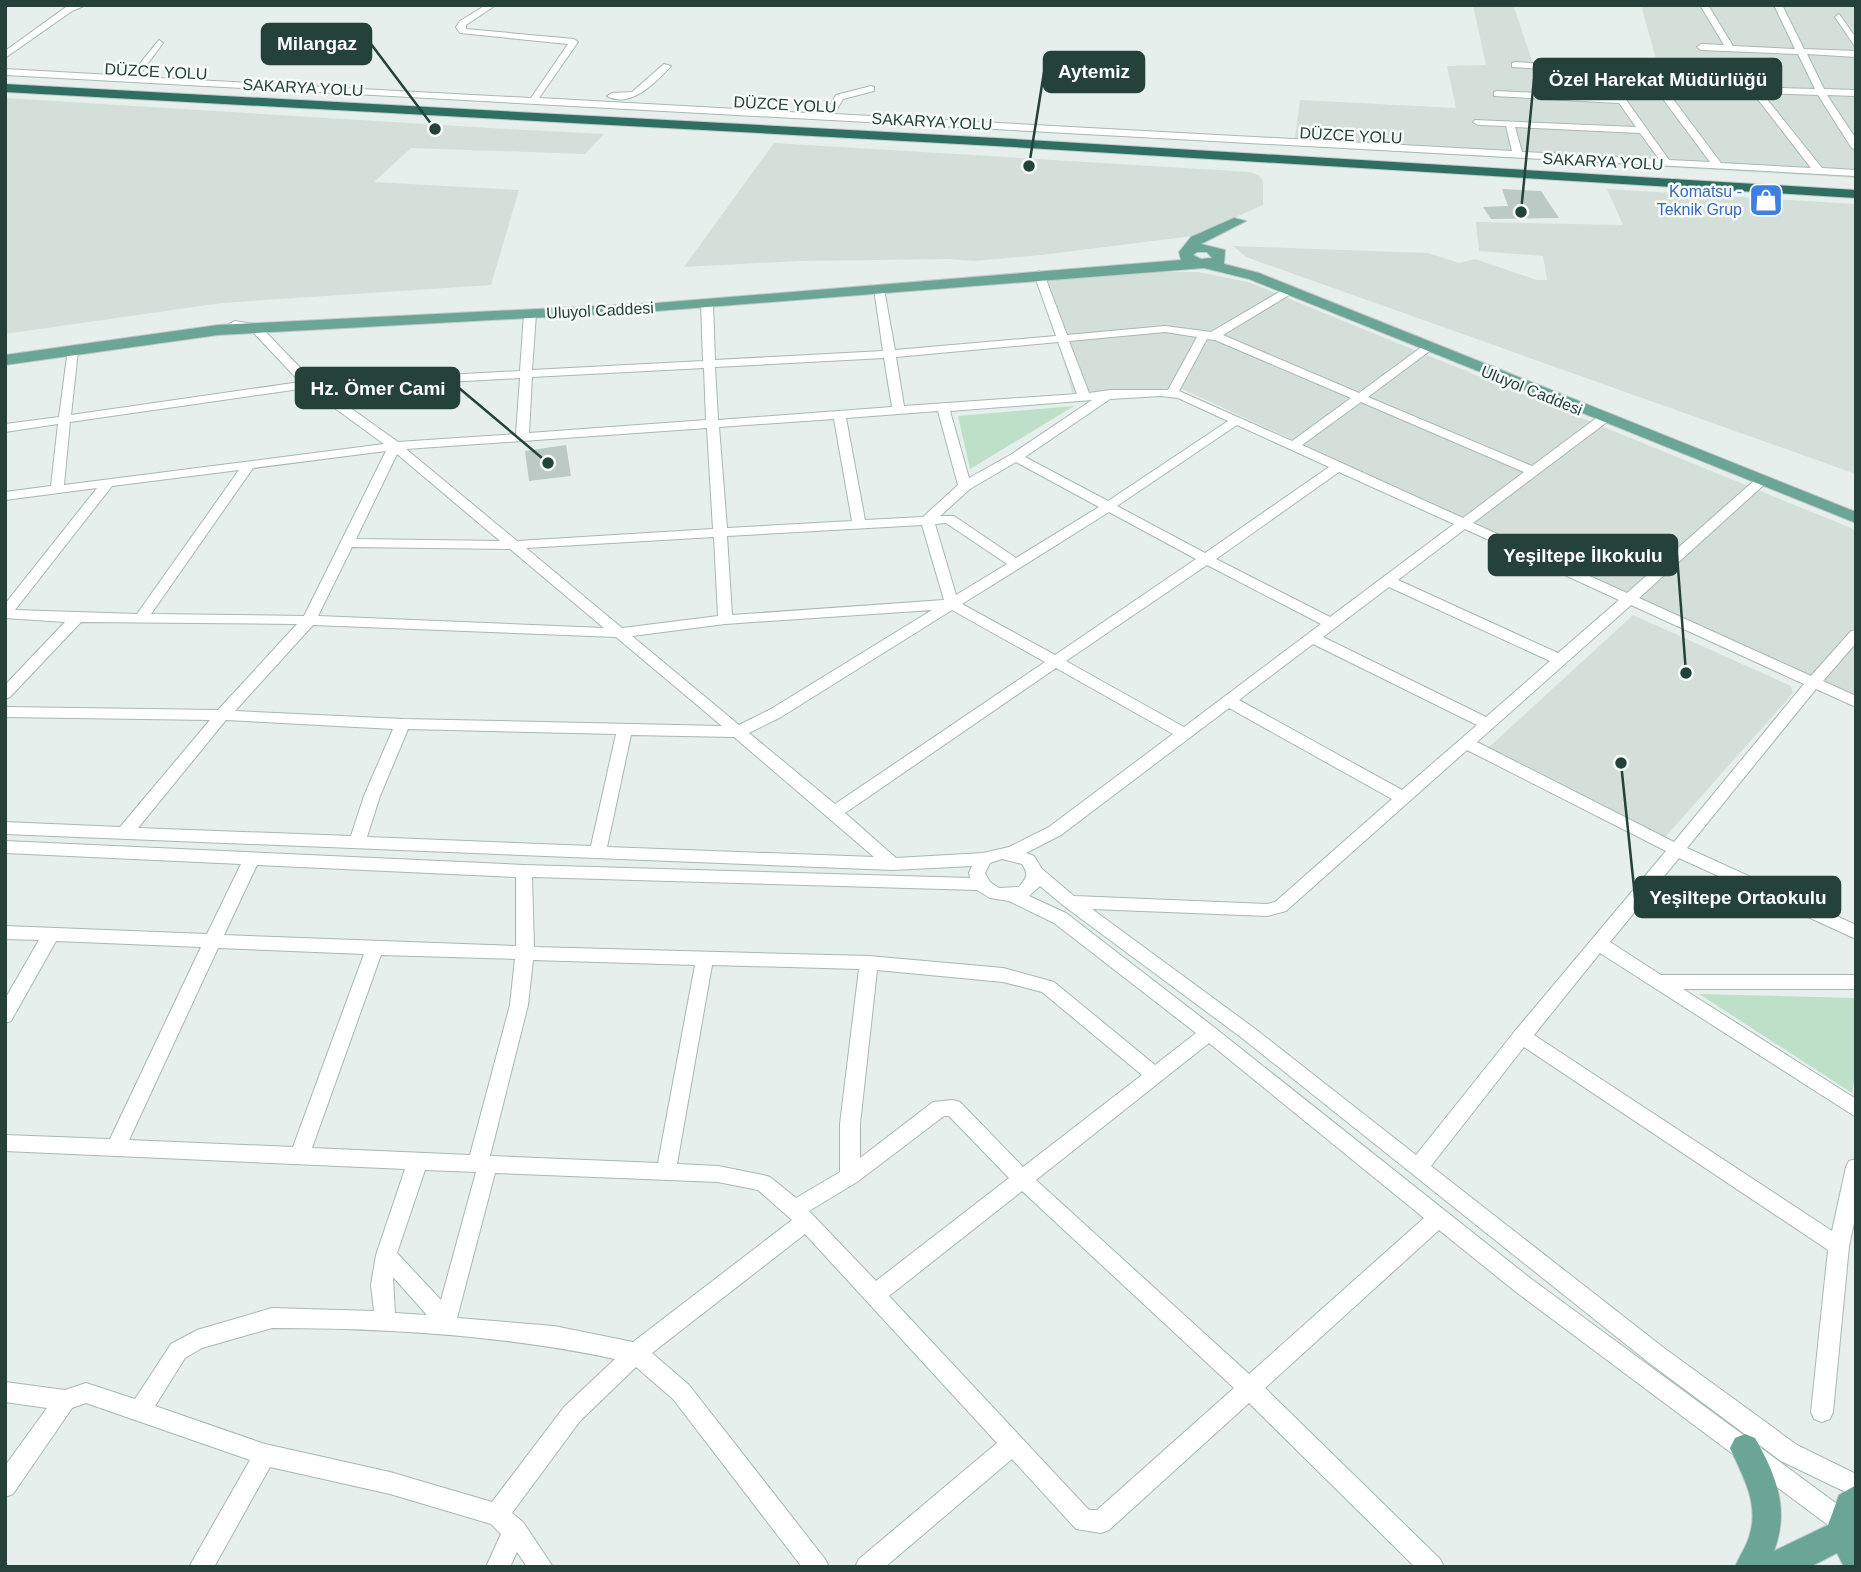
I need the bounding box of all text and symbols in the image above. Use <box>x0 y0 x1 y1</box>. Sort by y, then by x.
callout: Milangaz <box>262 24 371 64</box>
text: Milangaz <box>277 33 357 54</box>
callout: Aytemiz <box>1044 52 1144 92</box>
callout: Özel Harekat Müdürlüğü <box>1534 59 1781 99</box>
street label: DÜZCE YOLU <box>104 60 208 83</box>
text: Aytemiz <box>1058 61 1130 82</box>
text: Özel Harekat Müdürlüğü <box>1549 69 1767 90</box>
street label: SAKARYA YOLU <box>242 76 364 99</box>
street label: DÜZCE YOLU <box>733 93 837 116</box>
street label: SAKARYA YOLU <box>871 110 993 133</box>
street label: DÜZCE YOLU <box>1299 124 1403 147</box>
street label: SAKARYA YOLU <box>1542 150 1664 173</box>
shop icon: Komatsu - Teknik Grup <box>1747 181 1785 219</box>
place label: Komatsu - Teknik Grup <box>1657 183 1742 218</box>
street label: Uluyol Caddesi <box>546 299 654 322</box>
street label: Uluyol Caddesi <box>1479 362 1585 419</box>
callout: Hz. Ömer Cami <box>296 368 459 408</box>
text: Hz. Ömer Cami <box>310 378 446 399</box>
callout: Yeşiltepe İlkokulu <box>1489 535 1677 575</box>
text: Yeşiltepe İlkokulu <box>1503 545 1663 566</box>
callout: Yeşiltepe Ortaokulu <box>1635 877 1840 917</box>
text: Yeşiltepe Ortaokulu <box>1649 887 1827 908</box>

